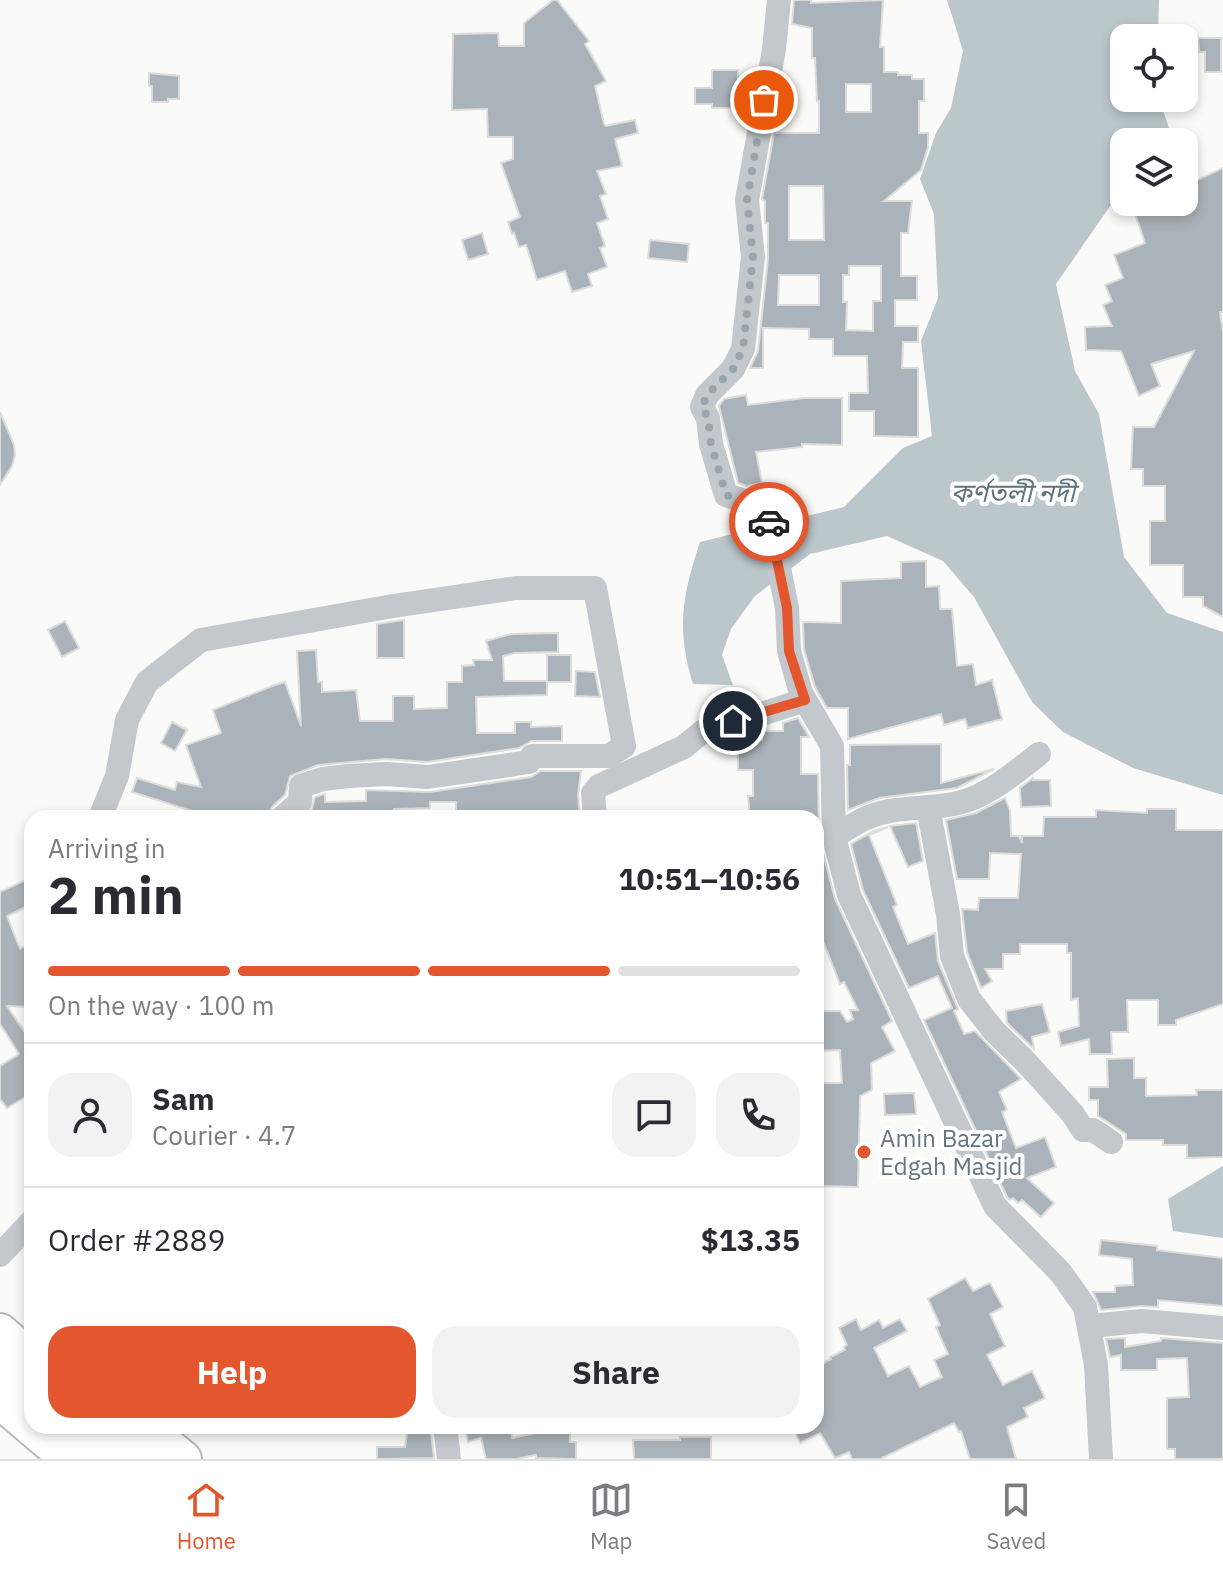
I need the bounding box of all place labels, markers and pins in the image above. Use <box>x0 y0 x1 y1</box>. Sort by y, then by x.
pin <box>730 66 798 134</box>
pin <box>699 687 767 755</box>
place label: Amin Bazar Edgah Masjid <box>880 1122 1022 1182</box>
marker: Amin Bazar Edgah Masjid <box>855 1143 873 1161</box>

